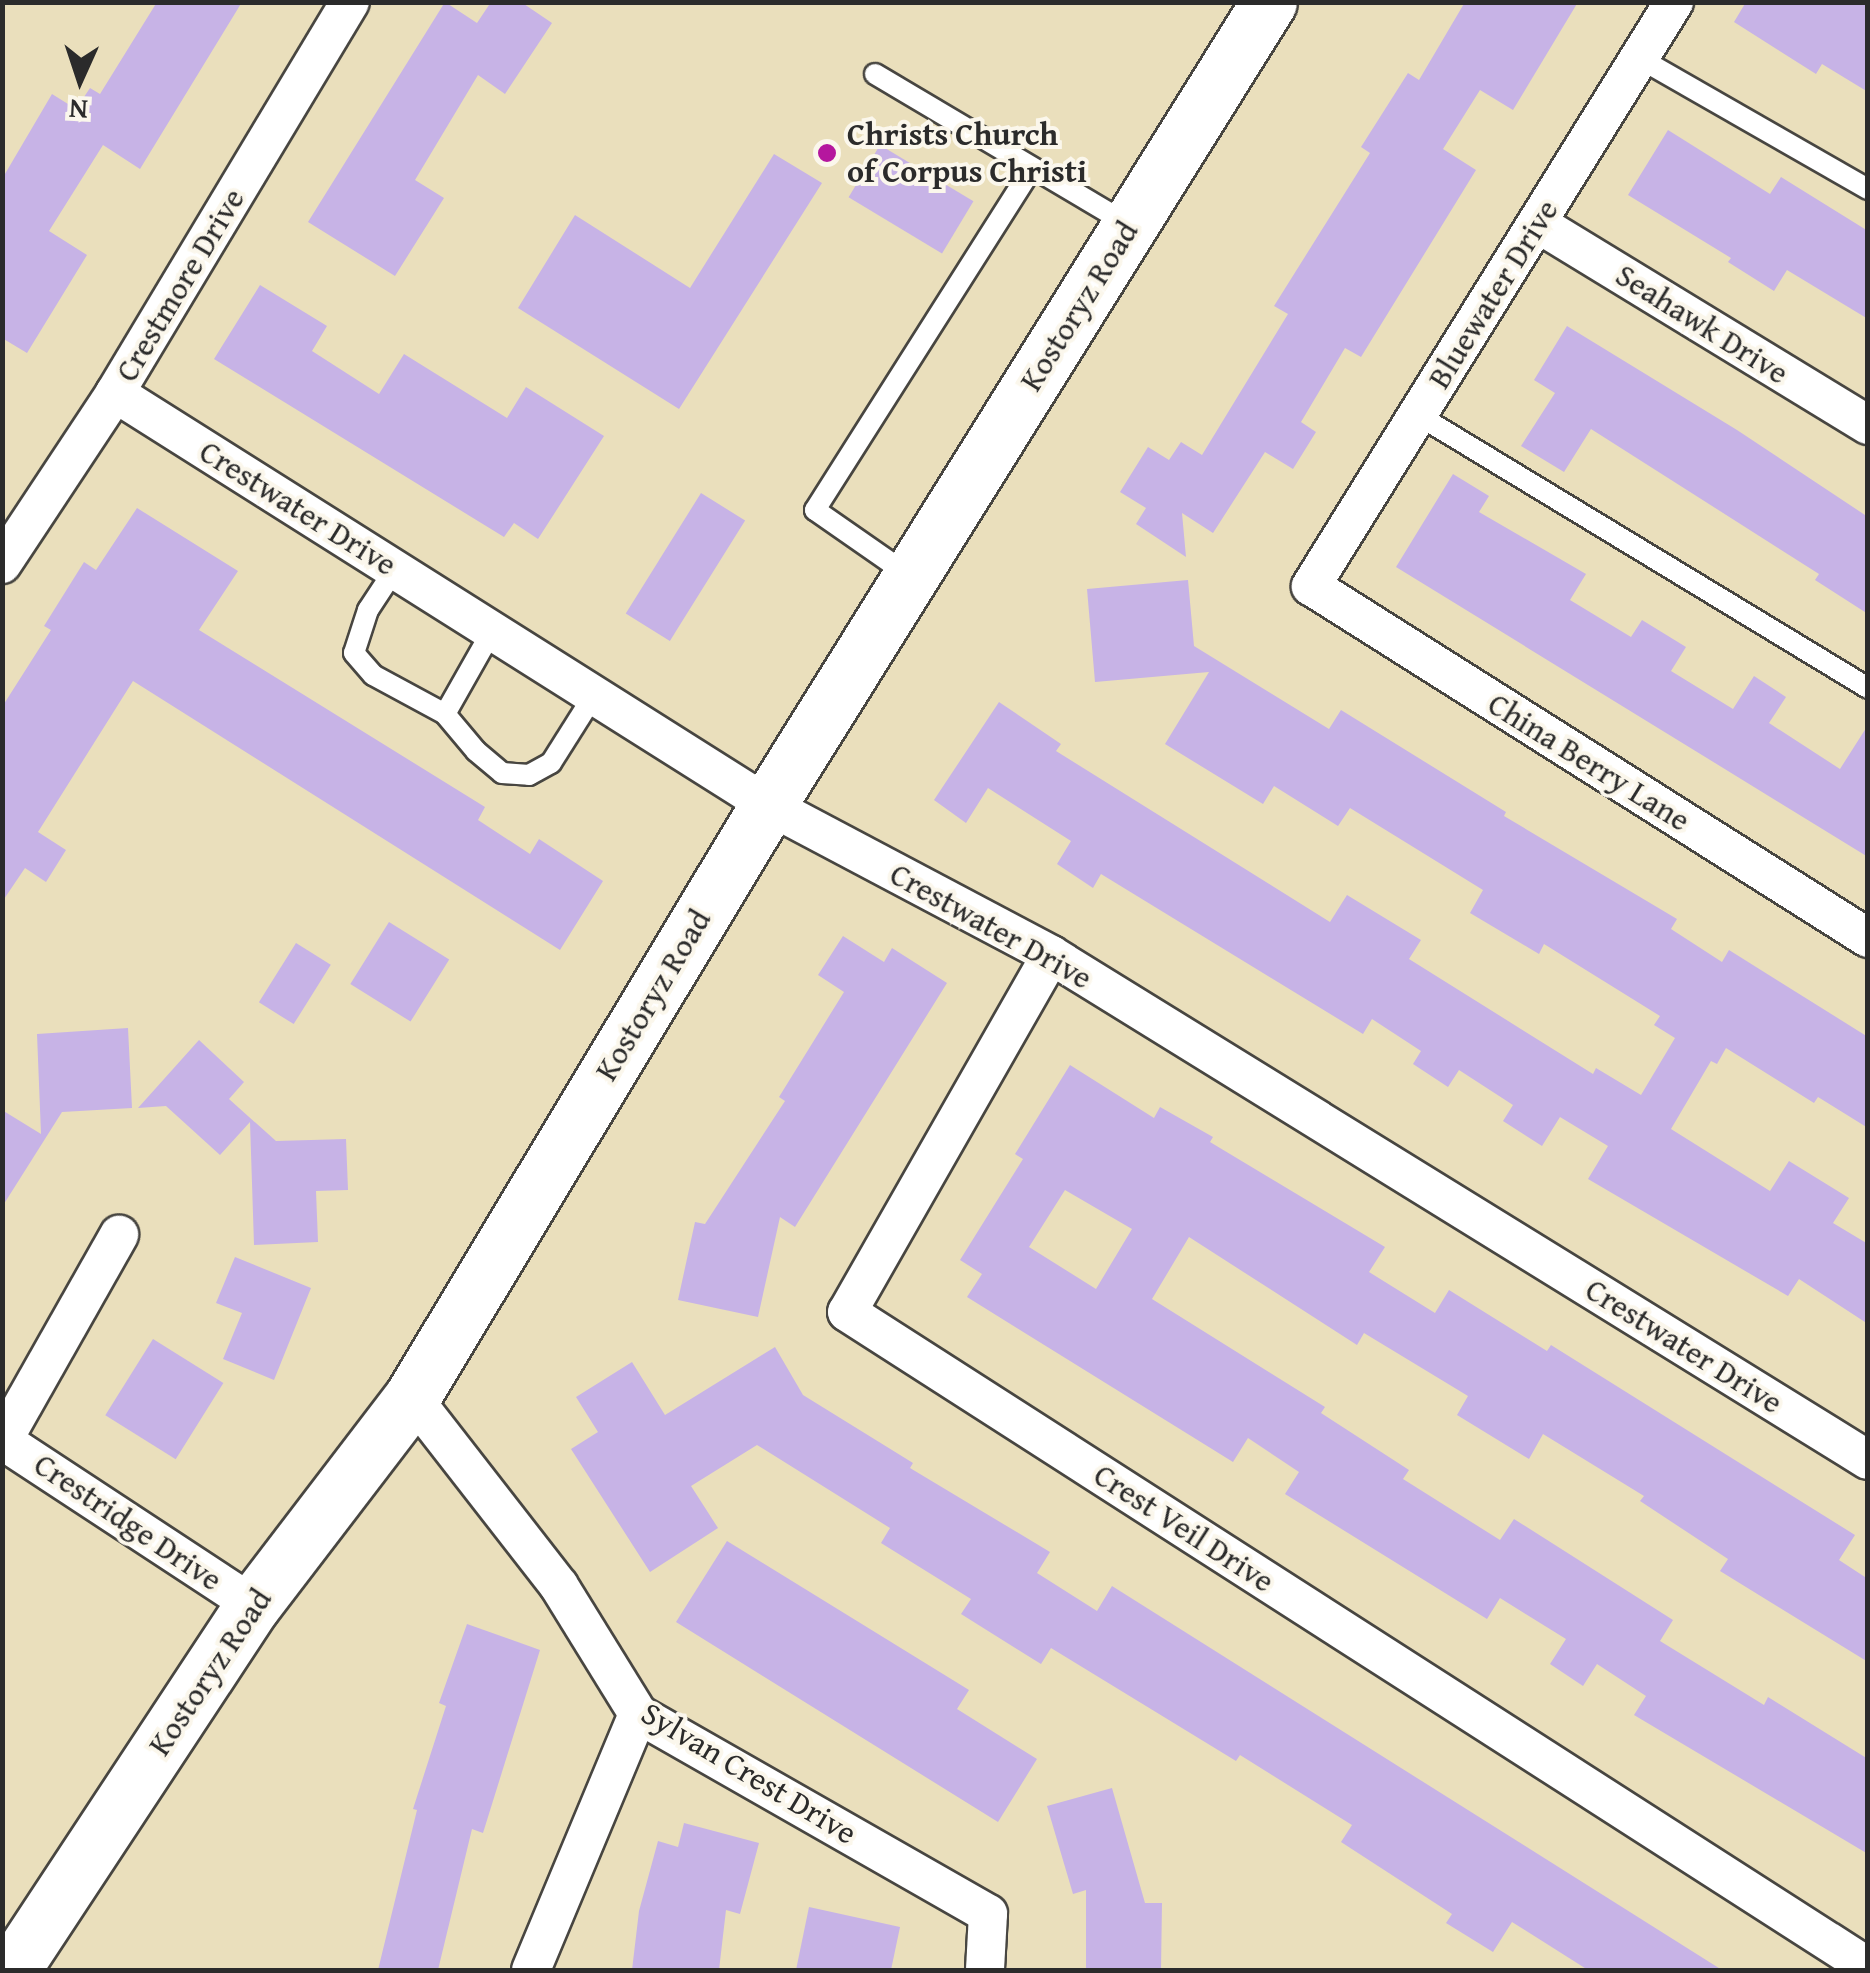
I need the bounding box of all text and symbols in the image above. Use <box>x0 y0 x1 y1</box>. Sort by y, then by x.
north arrow <box>30 30 130 130</box>
text: N <box>68 89 89 131</box>
place label: Christs Church of Corpus Christi <box>847 116 1087 191</box>
marker: Christs Church of Corpus Christi <box>816 142 838 164</box>
street label: Crestmore Drive <box>107 182 253 388</box>
street label: Bluewater Drive <box>1420 193 1566 395</box>
street label: Kostoryz Road <box>1012 214 1146 398</box>
street label: Seahawk Drive <box>1609 256 1795 392</box>
street label: Crestwater Drive <box>192 432 404 584</box>
street label: China Berry Lane <box>1481 685 1697 839</box>
street label: Crestwater Drive <box>883 855 1099 997</box>
street label: Kostoryz Road <box>587 903 719 1087</box>
street label: Crestwater Drive <box>1578 1270 1790 1422</box>
street label: Crestridge Drive <box>27 1445 229 1599</box>
street label: Crest Veil Drive <box>1087 1456 1281 1600</box>
street label: Kostoryz Road <box>140 1581 280 1763</box>
street label: Sylvan Crest Drive <box>635 1694 863 1852</box>

